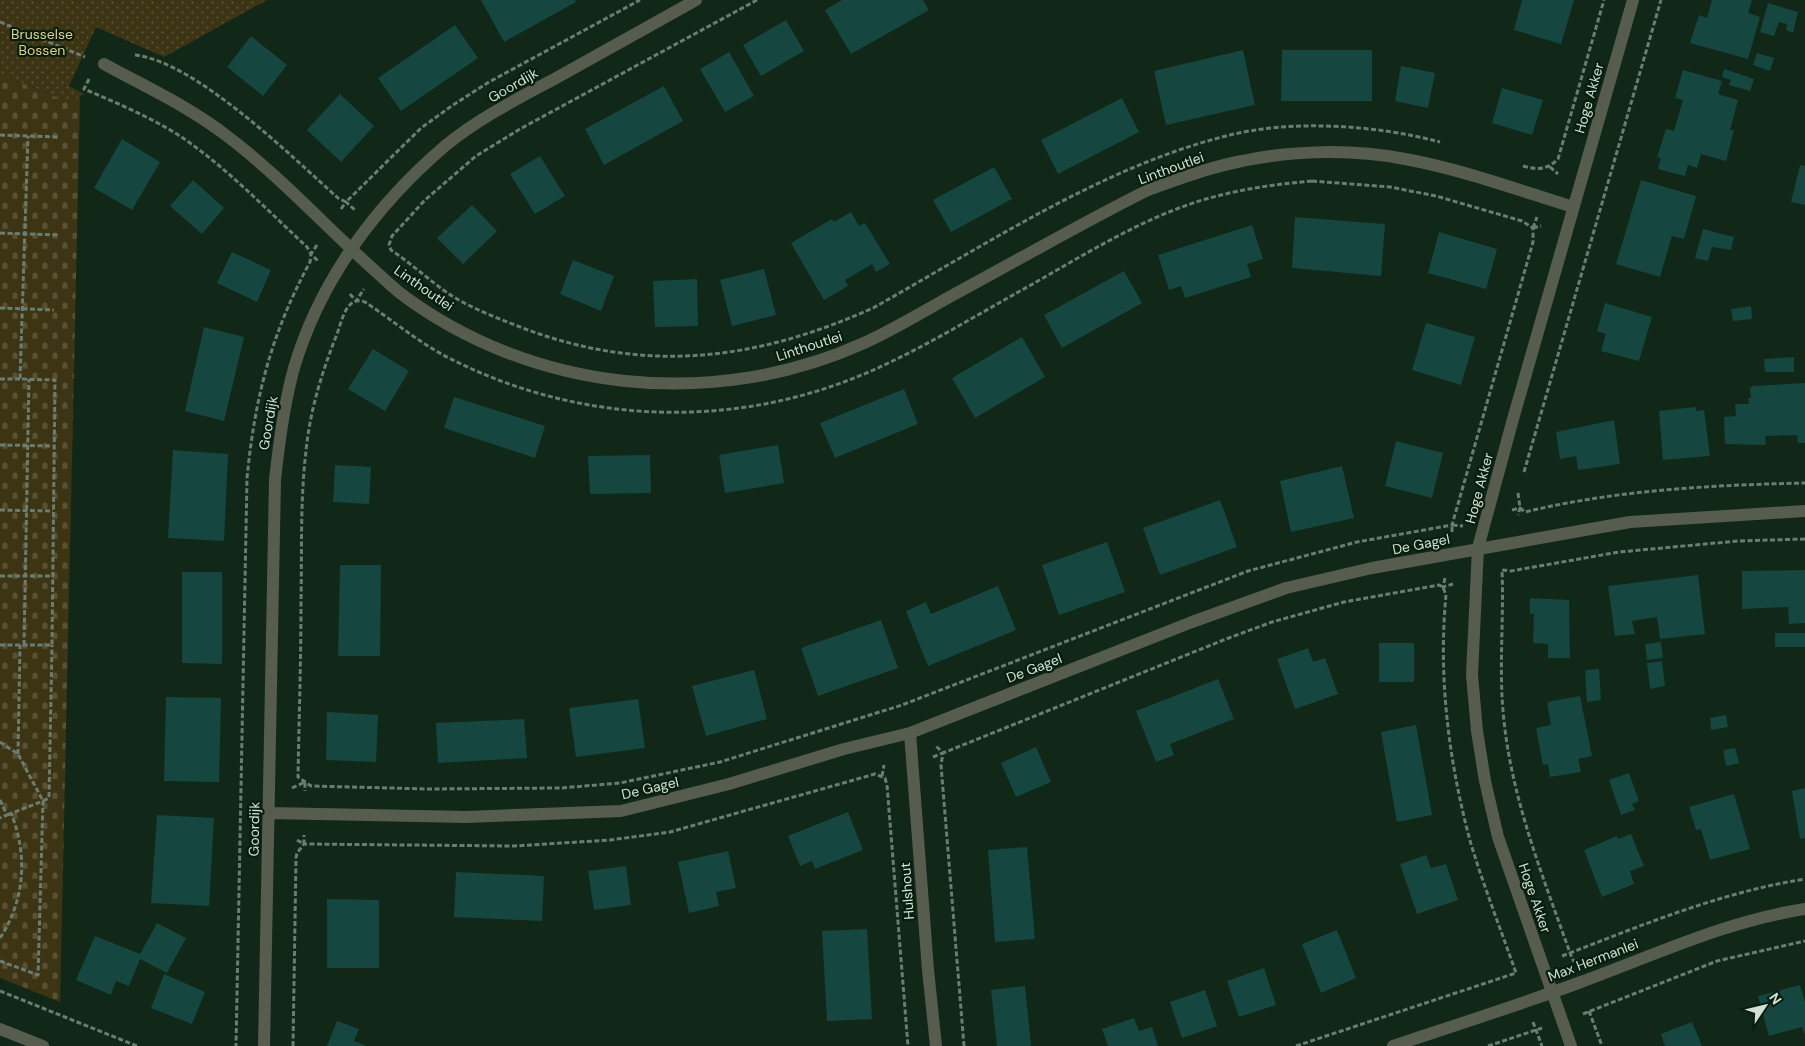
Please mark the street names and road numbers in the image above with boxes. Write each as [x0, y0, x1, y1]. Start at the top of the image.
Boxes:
street label: Hoge Akker [1570, 61, 1608, 135]
street label: Goordijk [485, 64, 541, 106]
street label: Linthoutlei [1136, 148, 1206, 188]
street label: Linthoutlei [391, 261, 457, 315]
street label: Linthoutlei [774, 327, 844, 365]
street label: Goordijk [254, 394, 282, 452]
street label: Hoge Akker [1461, 451, 1497, 525]
street label: De Gagel [1391, 530, 1451, 558]
street label: De Gagel [1004, 649, 1064, 687]
street label: De Gagel [620, 773, 680, 803]
street label: Goordijk [245, 801, 263, 857]
street label: Hoge Akker [1515, 861, 1555, 935]
street label: Hulshout [896, 862, 918, 920]
street label: Max Hermanlei [1545, 935, 1641, 985]

